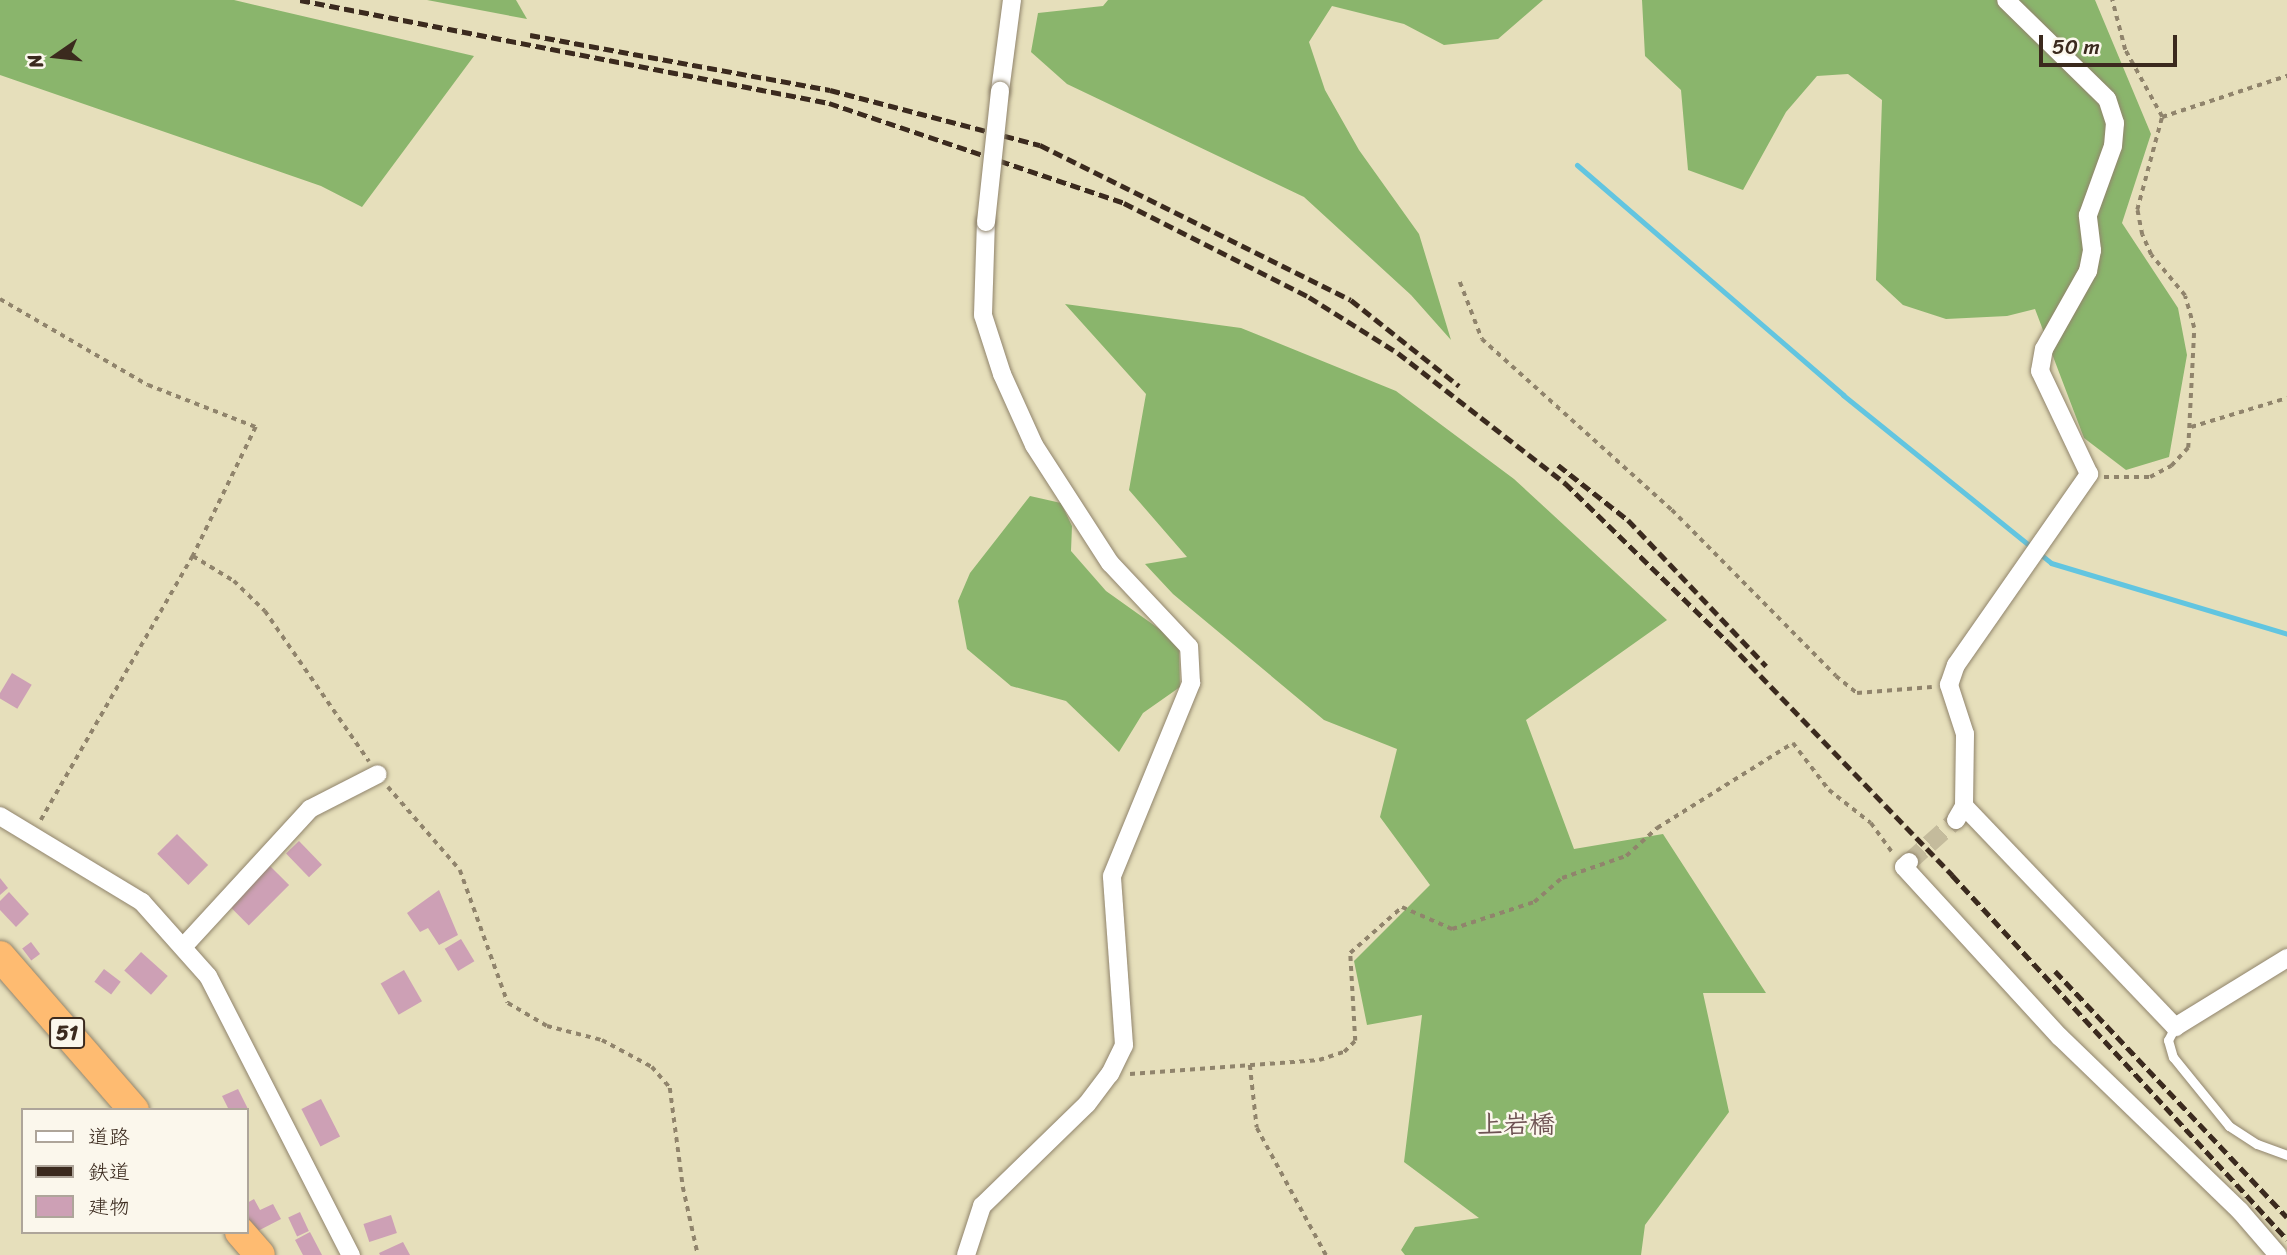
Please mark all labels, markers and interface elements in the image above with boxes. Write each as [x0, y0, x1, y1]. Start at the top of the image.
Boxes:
north arrow [21, 21, 91, 91]
scale bar [2042, 21, 2180, 65]
text: 50 m [2052, 28, 2100, 66]
text: N [18, 51, 53, 72]
road number: 51 [48, 1016, 86, 1050]
legend [21, 1108, 248, 1234]
district label: 上岩橋 [1477, 1109, 1555, 1141]
text: 道路 [88, 1118, 130, 1156]
text: 鉄道 [88, 1153, 130, 1191]
text: 建物 [88, 1188, 130, 1226]

